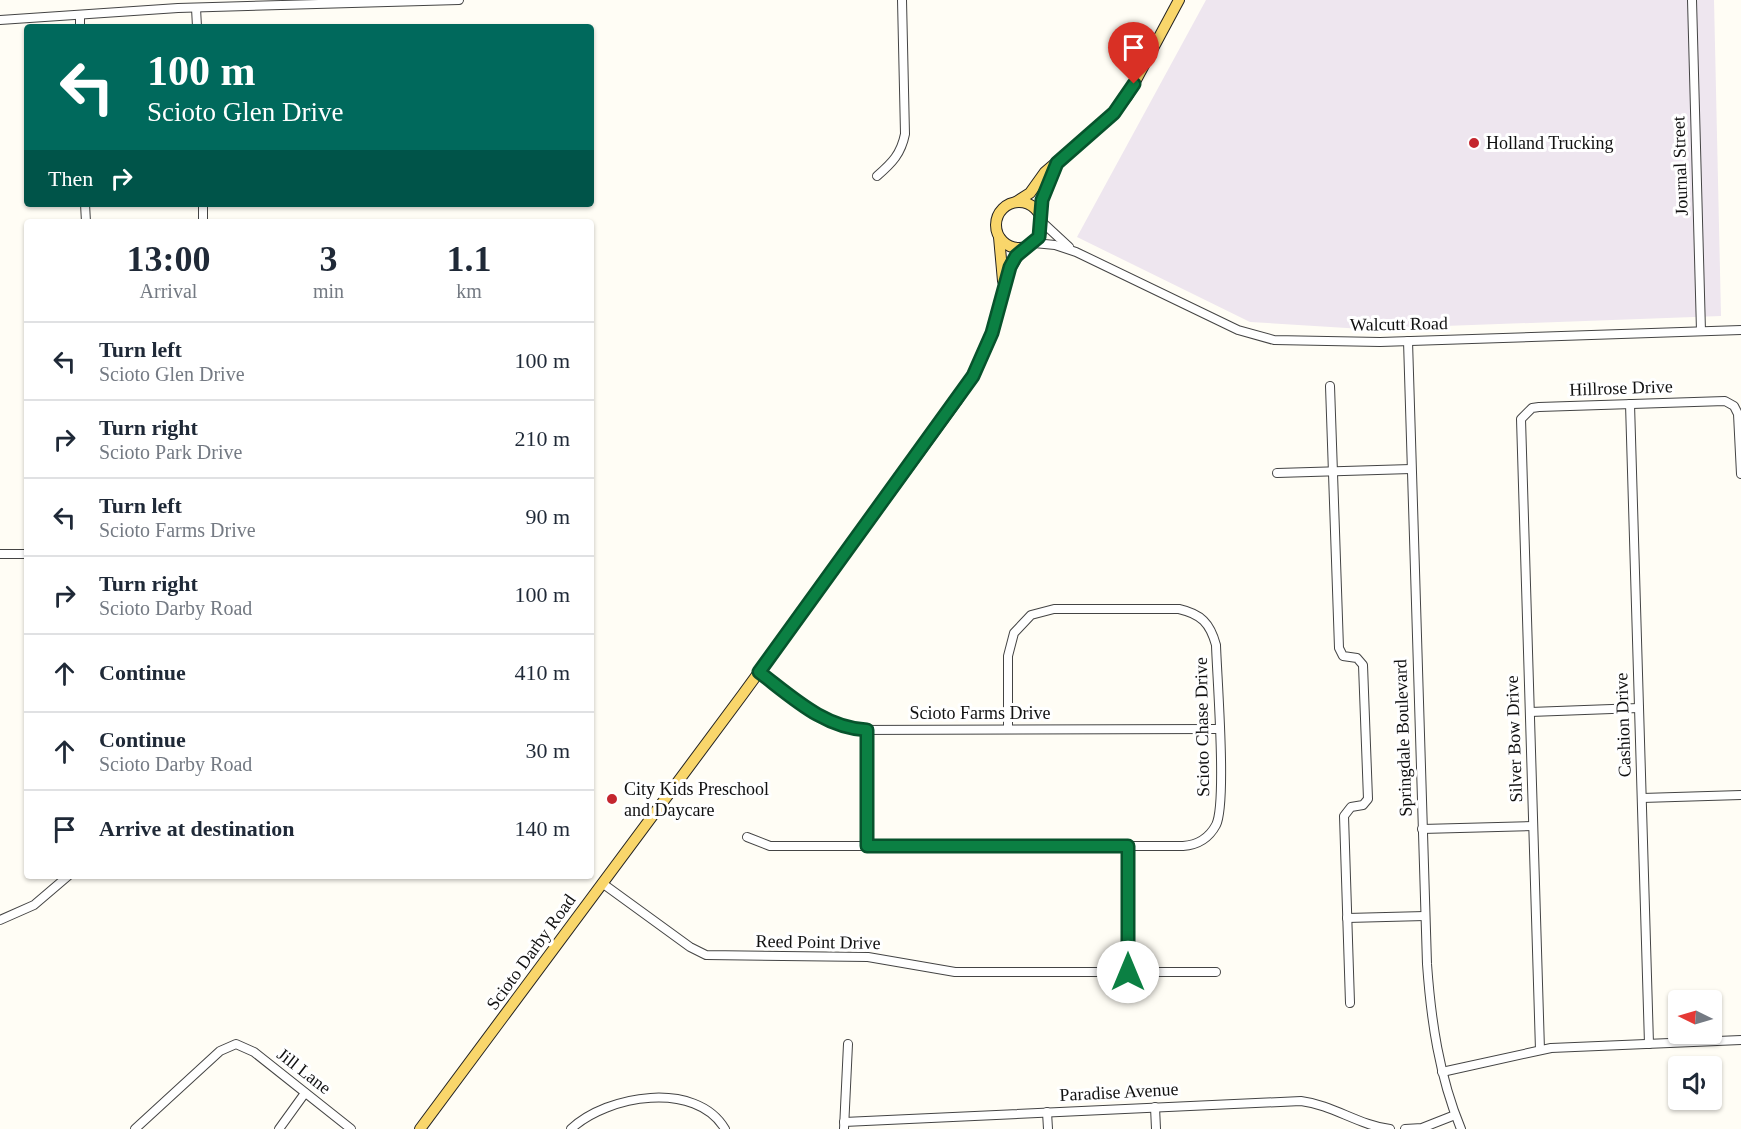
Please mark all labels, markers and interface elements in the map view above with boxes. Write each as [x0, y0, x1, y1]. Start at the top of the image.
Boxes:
pin [1108, 22, 1159, 84]
icon: arrive [1117, 31, 1150, 64]
icon: left [48, 48, 126, 126]
text: 100 m [147, 48, 256, 94]
text: Scioto Glen Drive [147, 97, 343, 127]
street label: Journal Street [1668, 116, 1692, 216]
place label: Holland Trucking [1486, 133, 1614, 153]
marker: Holland Trucking [1467, 136, 1481, 150]
icon: right [105, 162, 138, 195]
text: Then [48, 166, 93, 191]
text: 13:00 [126, 239, 210, 279]
text: 3 [320, 239, 338, 279]
text: 1.1 [447, 239, 492, 279]
text: Arrival [140, 280, 197, 302]
text: min [313, 280, 344, 302]
text: km [456, 280, 482, 302]
street label: Walcutt Road [1350, 313, 1448, 335]
text: Turn left [99, 337, 182, 362]
icon: left [48, 345, 81, 378]
text: 100 m [514, 348, 570, 373]
text: Scioto Glen Drive [99, 363, 245, 385]
street label: Hillrose Drive [1569, 376, 1673, 400]
text: Turn right [99, 415, 198, 440]
icon: right [48, 423, 81, 456]
text: 210 m [514, 426, 570, 451]
text: Scioto Park Drive [99, 441, 242, 463]
text: Turn left [99, 493, 182, 518]
icon: left [48, 501, 81, 534]
text: 90 m [525, 504, 570, 529]
text: Scioto Farms Drive [99, 519, 256, 541]
text: Turn right [99, 571, 198, 596]
icon: right [48, 579, 81, 612]
text: 100 m [514, 582, 570, 607]
text: Scioto Darby Road [99, 597, 252, 619]
icon: ahead [48, 657, 81, 690]
street label: Scioto Chase Drive [1191, 657, 1213, 797]
street label: Springdale Boulevard [1390, 659, 1416, 817]
text: Continue [99, 660, 186, 685]
text: 410 m [514, 660, 570, 685]
street label: Cashion Drive [1611, 672, 1635, 778]
street label: Silver Bow Drive [1502, 675, 1526, 803]
street label: Scioto Farms Drive [910, 703, 1051, 723]
text: Continue [99, 727, 186, 752]
icon: ahead [48, 735, 81, 768]
text: 30 m [525, 738, 570, 763]
text: Scioto Darby Road [99, 753, 252, 775]
place label: City Kids Preschool and Daycare [624, 779, 769, 820]
marker: City Kids Preschool and Daycare [605, 792, 619, 806]
icon: arrive [48, 813, 81, 846]
text: Arrive at destination [99, 816, 295, 841]
text: 140 m [514, 816, 570, 841]
street label: Scioto Darby Road [482, 890, 580, 1014]
street label: Reed Point Drive [755, 931, 881, 953]
position arrow [1096, 940, 1160, 1004]
north arrow [1668, 990, 1722, 1044]
map controls [1668, 990, 1722, 1110]
street label: Jill Lane [273, 1044, 335, 1098]
button: sound [1668, 1056, 1722, 1110]
street label: Paradise Avenue [1059, 1079, 1179, 1105]

